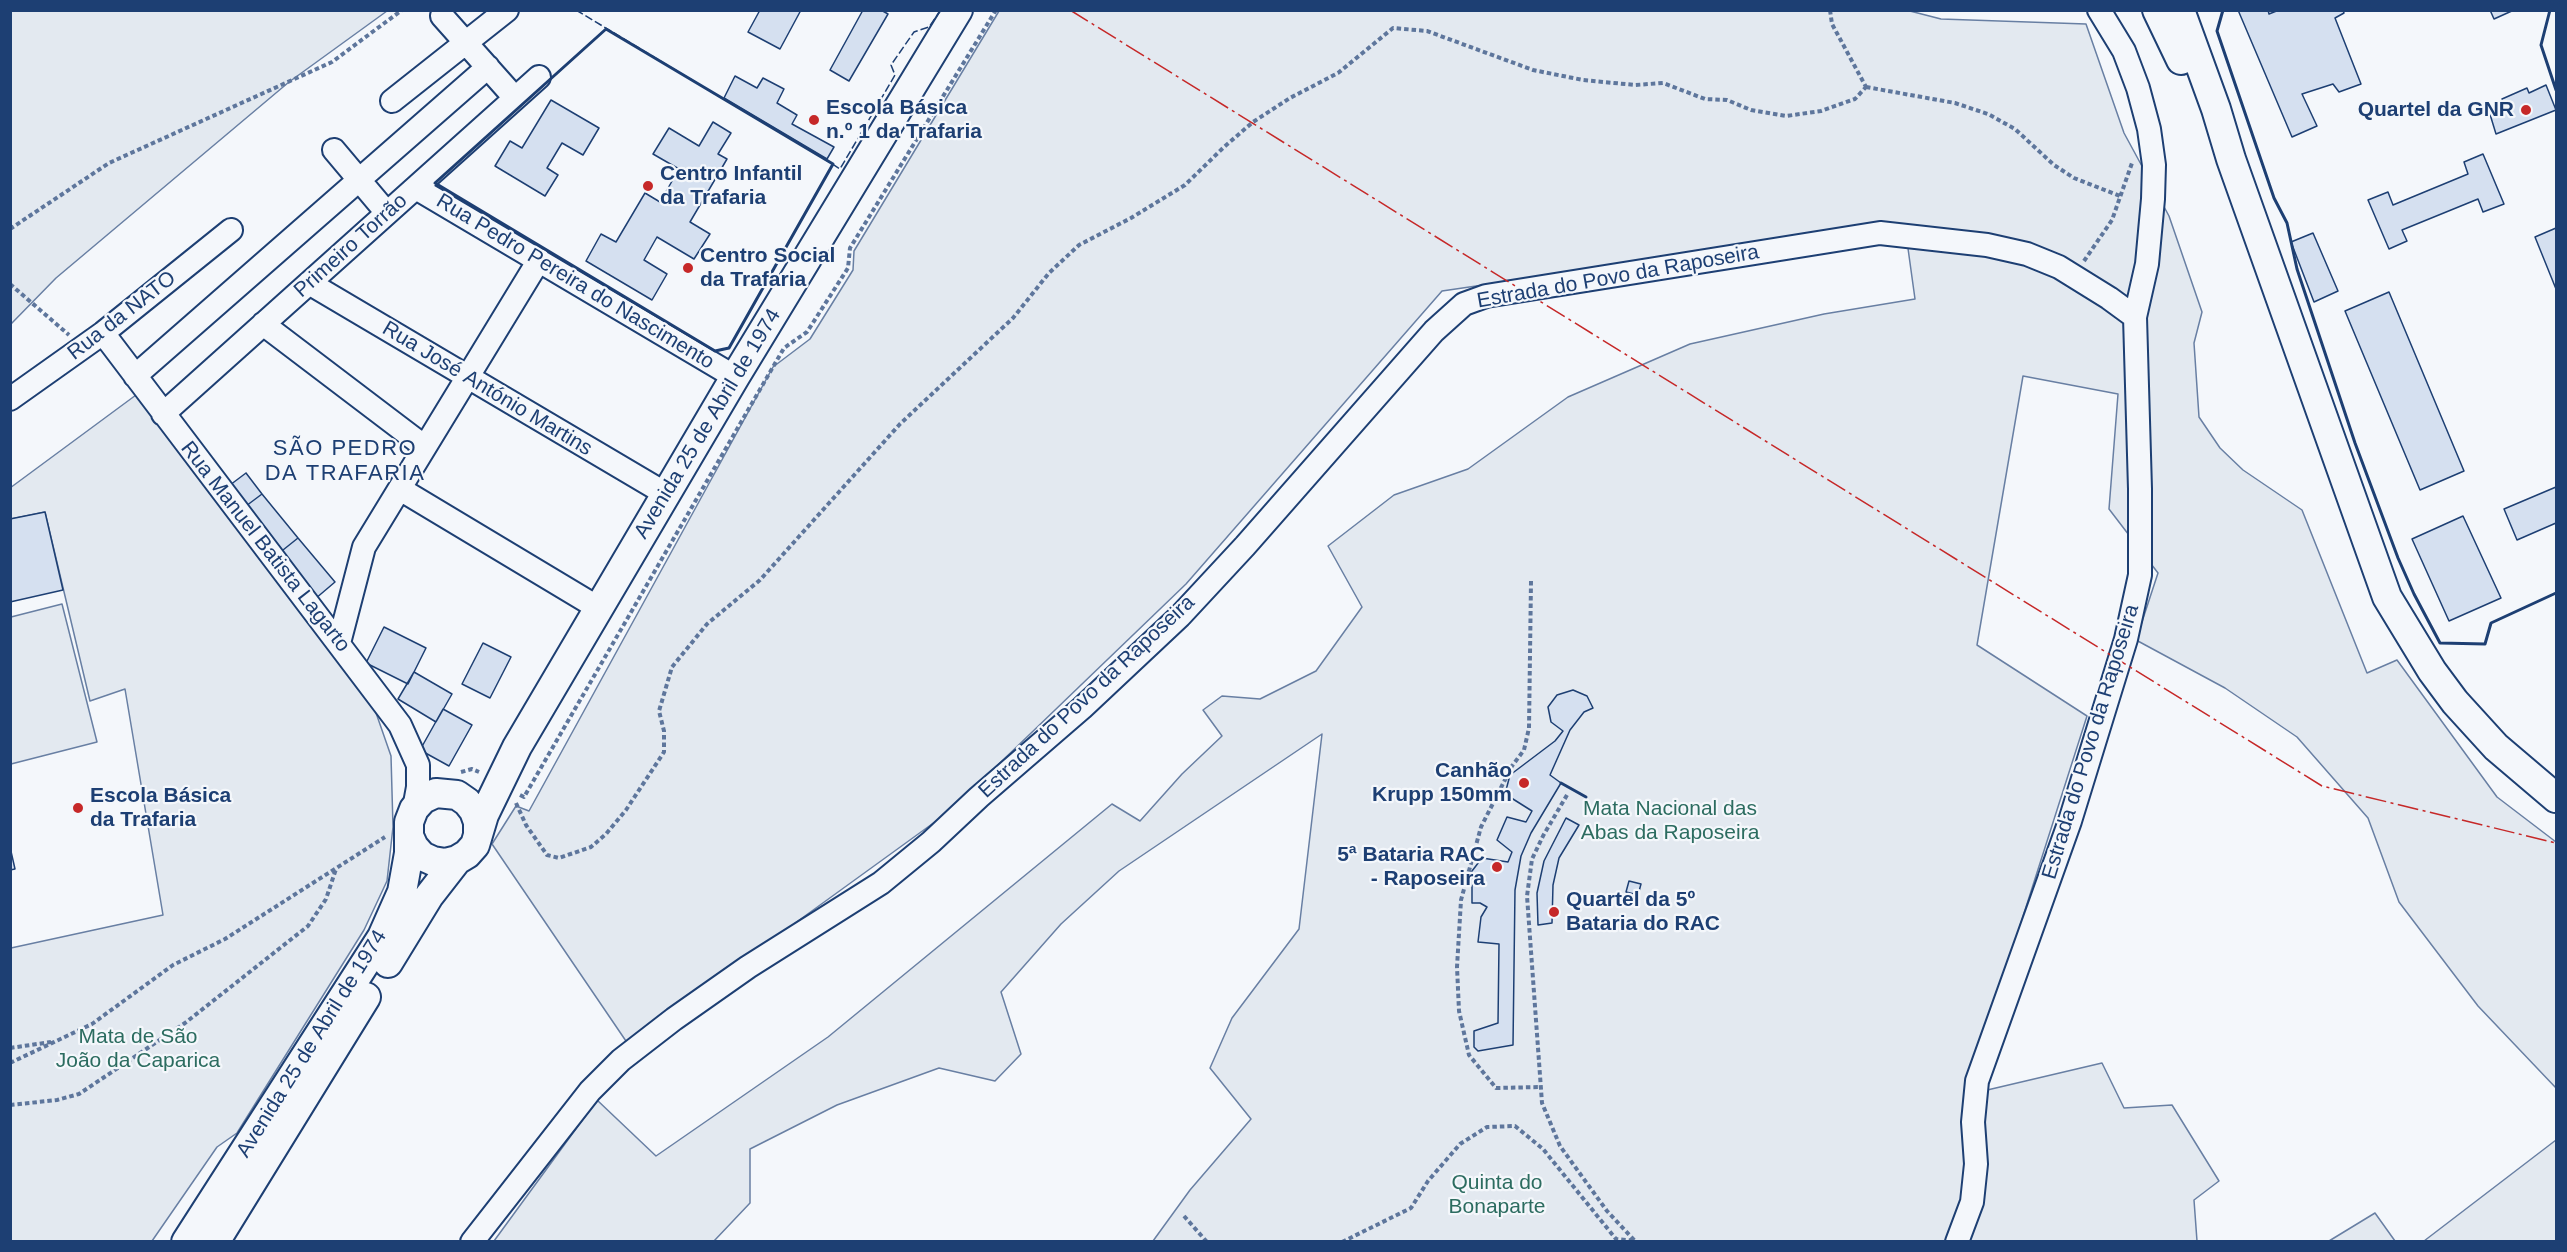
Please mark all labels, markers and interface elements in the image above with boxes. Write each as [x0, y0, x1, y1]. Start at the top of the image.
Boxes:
place label: Escola Básica n.º 1 da Trafaria [826, 95, 982, 145]
place label: Quartel da GNR [2358, 97, 2514, 123]
marker: Quartel da GNR [2519, 103, 2533, 117]
marker: Escola Básica n.º 1 da Trafaria [807, 113, 821, 127]
place label: Centro Infantil da Trafaria [660, 161, 802, 211]
marker: Centro Infantil da Trafaria [641, 179, 655, 193]
street label: Primeiro Torrão [289, 189, 413, 303]
street label: Rua Pedro Pereira do Nascimento [431, 189, 719, 375]
street label: Estrada do Povo da Raposeira [1475, 240, 1761, 314]
place label: Centro Social da Trafaria [700, 243, 835, 293]
marker: Centro Social da Trafaria [681, 261, 695, 275]
street label: Rua da NATO [63, 266, 181, 366]
street label: Avenida 25 de Abril de 1974 [629, 305, 787, 543]
street label: Rua José António Martins [377, 316, 597, 462]
district label: SÃO PEDRO DA TRAFARIA [265, 436, 425, 488]
street label: Rua Manuel Batista Lagarto [175, 437, 355, 657]
street label: Estrada do Povo da Raposeira [974, 590, 1200, 804]
street label: Estrada do Povo da Raposeira [2037, 602, 2145, 882]
place label: Canhão Krupp 150mm [1372, 758, 1512, 808]
marker: Canhão Krupp 150mm [1517, 776, 1531, 790]
place label: Escola Básica da Trafaria [90, 783, 231, 833]
park label: Mata Nacional das Abas da Raposeira [1581, 796, 1759, 846]
marker: Escola Básica da Trafaria [71, 801, 85, 815]
place label: 5ª Bataria RAC - Raposeira [1337, 842, 1485, 892]
marker: 5ª Bataria RAC - Raposeira [1490, 860, 1504, 874]
place label: Quartel da 5º Bataria do RAC [1566, 887, 1720, 937]
marker: Quartel da 5º Bataria do RAC [1547, 905, 1561, 919]
street label: Avenida 25 de Abril de 1974 [232, 926, 392, 1162]
park label: Mata de São João da Caparica [56, 1024, 220, 1074]
park label: Quinta do Bonaparte [1449, 1170, 1545, 1220]

